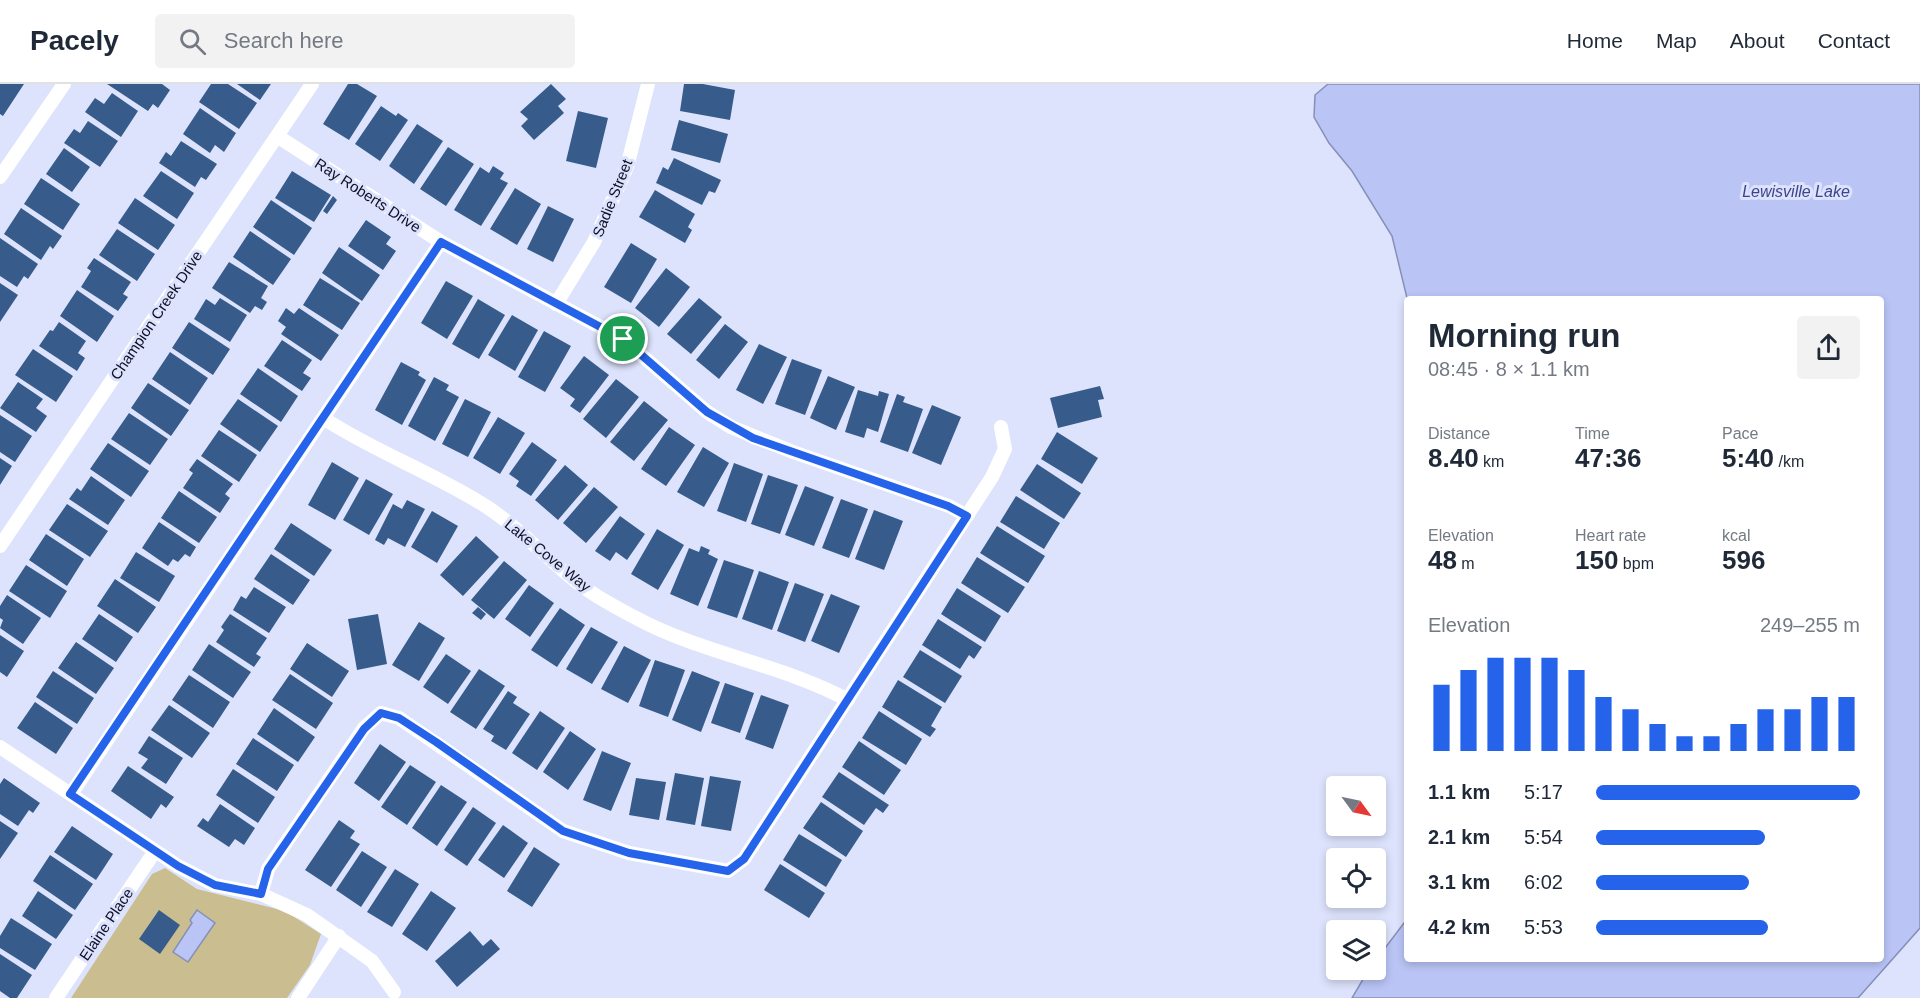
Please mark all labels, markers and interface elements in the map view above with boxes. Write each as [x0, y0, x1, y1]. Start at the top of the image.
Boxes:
search box [155, 14, 575, 68]
text: Pacely [30, 25, 119, 56]
icon: search [176, 25, 209, 58]
text: Search here [224, 28, 344, 53]
text: Home [1567, 29, 1623, 52]
text: Map [1656, 29, 1697, 52]
text: About [1730, 29, 1785, 52]
text: Contact [1818, 29, 1890, 52]
street label: Ray Roberts Drive [312, 154, 424, 236]
street label: Sadie Street [589, 156, 636, 239]
water label: Lewisville Lake [1742, 183, 1850, 200]
street label: Champion Creek Drive [107, 247, 205, 383]
pin [597, 313, 648, 364]
button: share [1797, 316, 1860, 379]
text: Morning run [1428, 317, 1620, 354]
icon: arrive [606, 322, 639, 355]
text: 08:45 · 8 × 1.1 km [1428, 358, 1590, 380]
text: Distance [1428, 425, 1490, 442]
text: Time [1575, 425, 1610, 442]
text: Pace [1722, 425, 1758, 442]
text: 8.40 [1428, 443, 1479, 473]
text: 47:36 [1575, 443, 1642, 473]
text: 5:40 [1722, 443, 1774, 473]
text: km [1479, 453, 1504, 470]
text: /km [1774, 453, 1804, 470]
street label: Lake Cove Way [502, 515, 595, 595]
text: Elevation [1428, 527, 1494, 544]
text: Heart rate [1575, 527, 1646, 544]
text: kcal [1722, 527, 1750, 544]
text: 48 [1428, 545, 1457, 575]
text: 150 [1575, 545, 1618, 575]
text: 596 [1722, 545, 1765, 575]
text: m [1457, 555, 1475, 572]
text: bpm [1618, 555, 1654, 572]
text: Elevation [1428, 614, 1510, 636]
text: 249–255 m [1760, 614, 1860, 636]
north arrow [1326, 776, 1386, 836]
map controls [1326, 776, 1386, 980]
text: 1.1 km [1428, 781, 1490, 803]
text: 5:17 [1524, 781, 1563, 803]
text: 2.1 km [1428, 826, 1490, 848]
text: 5:54 [1524, 826, 1563, 848]
button: locate [1326, 848, 1386, 908]
text: 3.1 km [1428, 871, 1490, 893]
text: 6:02 [1524, 871, 1563, 893]
street label: Elaine Place [76, 885, 136, 963]
text: 4.2 km [1428, 916, 1490, 938]
text: 5:53 [1524, 916, 1563, 938]
button: layers [1326, 920, 1386, 980]

